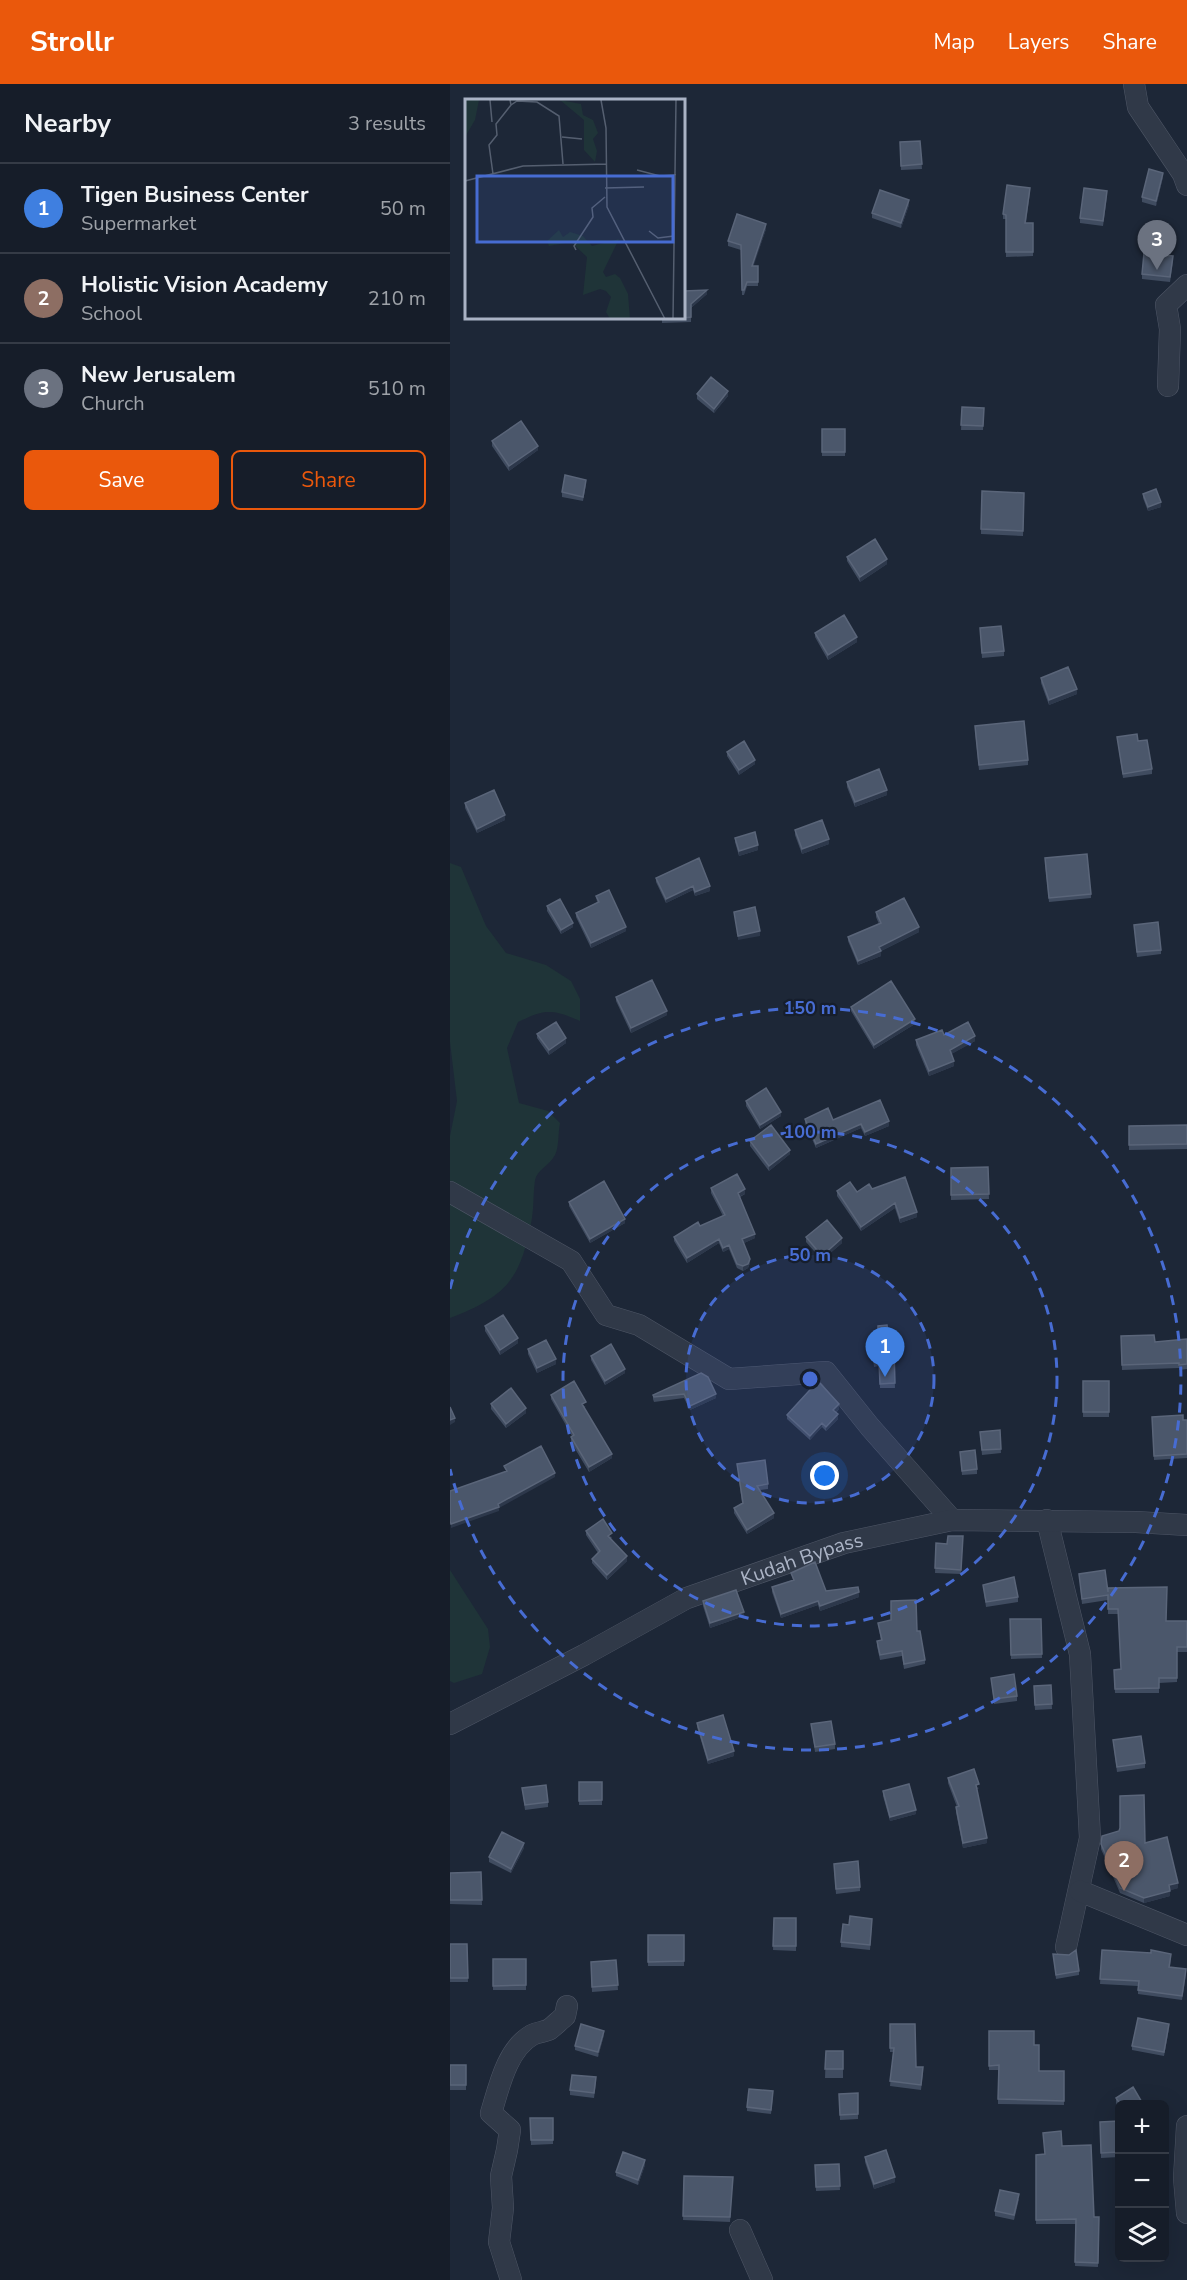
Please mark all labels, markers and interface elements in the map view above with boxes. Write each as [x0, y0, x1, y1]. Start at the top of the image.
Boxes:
text: Strollr [30, 23, 114, 61]
text: Map [933, 28, 975, 56]
text: Layers [1008, 28, 1069, 56]
text: Share [1102, 28, 1157, 56]
inset map [465, 99, 686, 320]
text: Nearby [24, 106, 111, 141]
text: 3 results [348, 110, 426, 137]
text: Tigen Business Center [81, 180, 309, 210]
text: 1 [38, 195, 50, 222]
text: 50 m [380, 195, 426, 222]
text: Supermarket [81, 210, 196, 237]
pin: 3 [1138, 220, 1176, 270]
text: Holistic Vision Academy [81, 270, 328, 300]
text: 2 [38, 285, 50, 312]
text: 210 m [368, 285, 426, 312]
text: School [81, 300, 142, 327]
text: New Jerusalem [81, 360, 236, 390]
text: 3 [38, 375, 50, 402]
text: 510 m [368, 375, 426, 402]
text: Church [81, 390, 145, 417]
button: Save [24, 450, 219, 510]
button: Share [231, 450, 426, 510]
text: 150 m [783, 996, 837, 1020]
text: 100 m [783, 1120, 837, 1144]
text: 50 m [789, 1243, 831, 1267]
pin: 1 [866, 1328, 904, 1377]
centre of rings [800, 1369, 820, 1389]
your location [810, 1461, 839, 1490]
street label: Kudah Bypass [737, 1526, 866, 1592]
pin: 2 [1104, 1842, 1144, 1891]
map controls [1115, 2100, 1169, 2262]
button: + [1115, 2100, 1169, 2154]
button: − [1115, 2154, 1169, 2208]
button: layers [1115, 2208, 1169, 2262]

